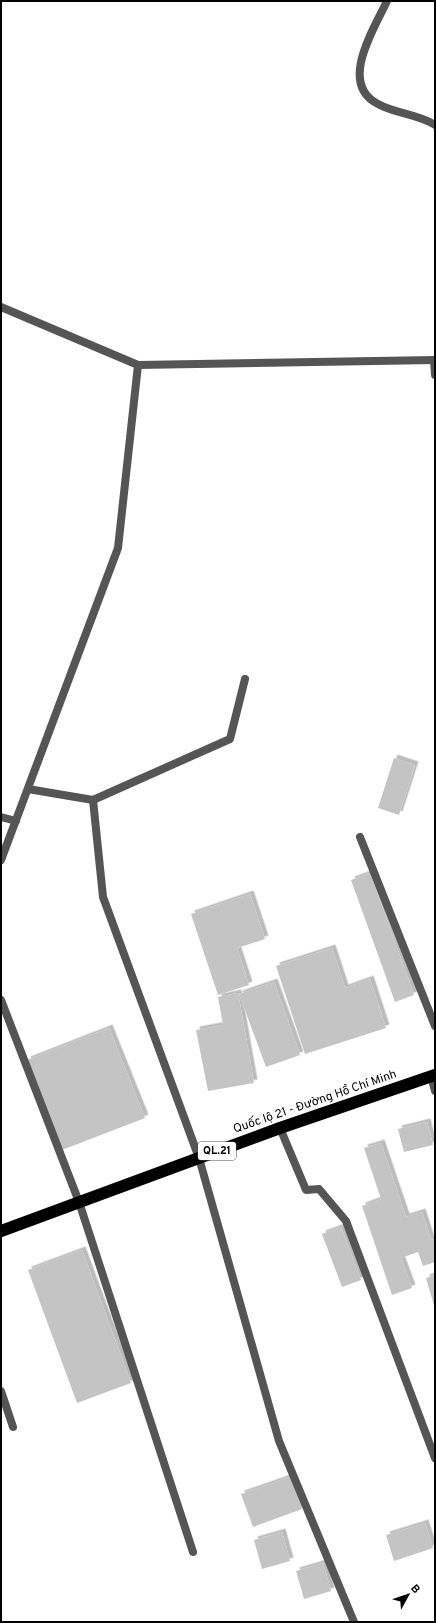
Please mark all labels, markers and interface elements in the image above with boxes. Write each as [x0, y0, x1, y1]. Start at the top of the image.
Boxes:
street label: Quốc lộ 21 - Đường Hồ Chí Minh [231, 1066, 399, 1138]
road number: QL.21 [198, 1142, 236, 1160]
north arrow [388, 1575, 428, 1615]
text: B [407, 1582, 423, 1597]

